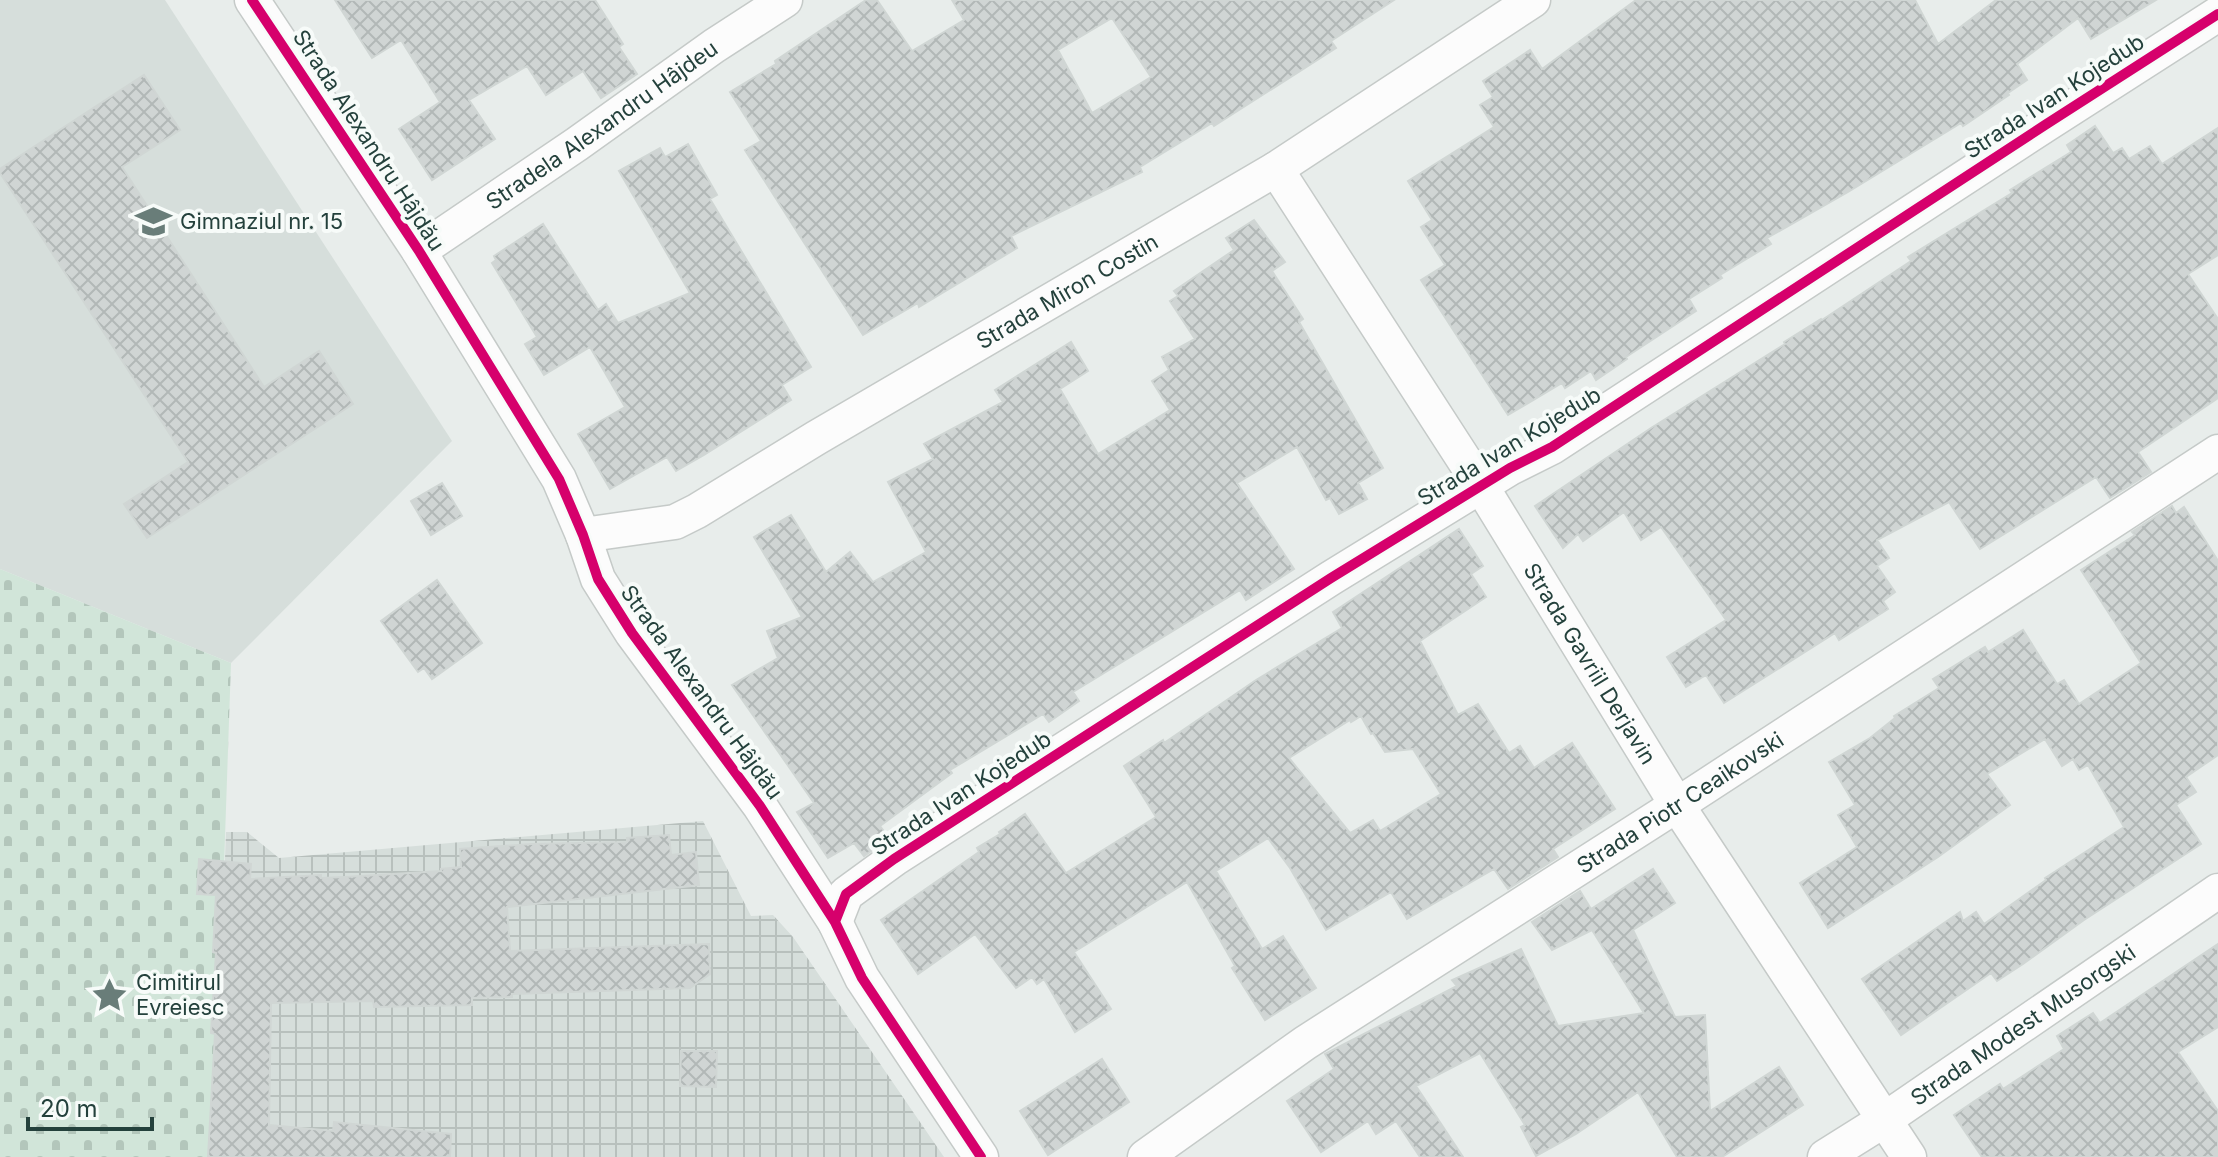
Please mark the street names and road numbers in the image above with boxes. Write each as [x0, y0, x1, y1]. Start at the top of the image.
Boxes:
street label: Strada Alexandru Hâjdău [288, 25, 450, 255]
street label: Strada Ivan Kojedub [1959, 28, 2149, 164]
street label: Stradela Alexandru Hâjdeu [481, 35, 722, 215]
street label: Strada Miron Costin [972, 228, 1163, 354]
street label: Strada Ivan Kojedub [1413, 381, 1605, 511]
street label: Strada Gavriil Derjavin [1519, 558, 1662, 769]
street label: Strada Alexandru Hâjdău [616, 580, 788, 804]
street label: Strada Ivan Kojedub [866, 725, 1056, 861]
street label: Strada Piotr Ceaikovski [1572, 726, 1788, 879]
street label: Strada Modest Musorgski [1906, 939, 2140, 1111]

